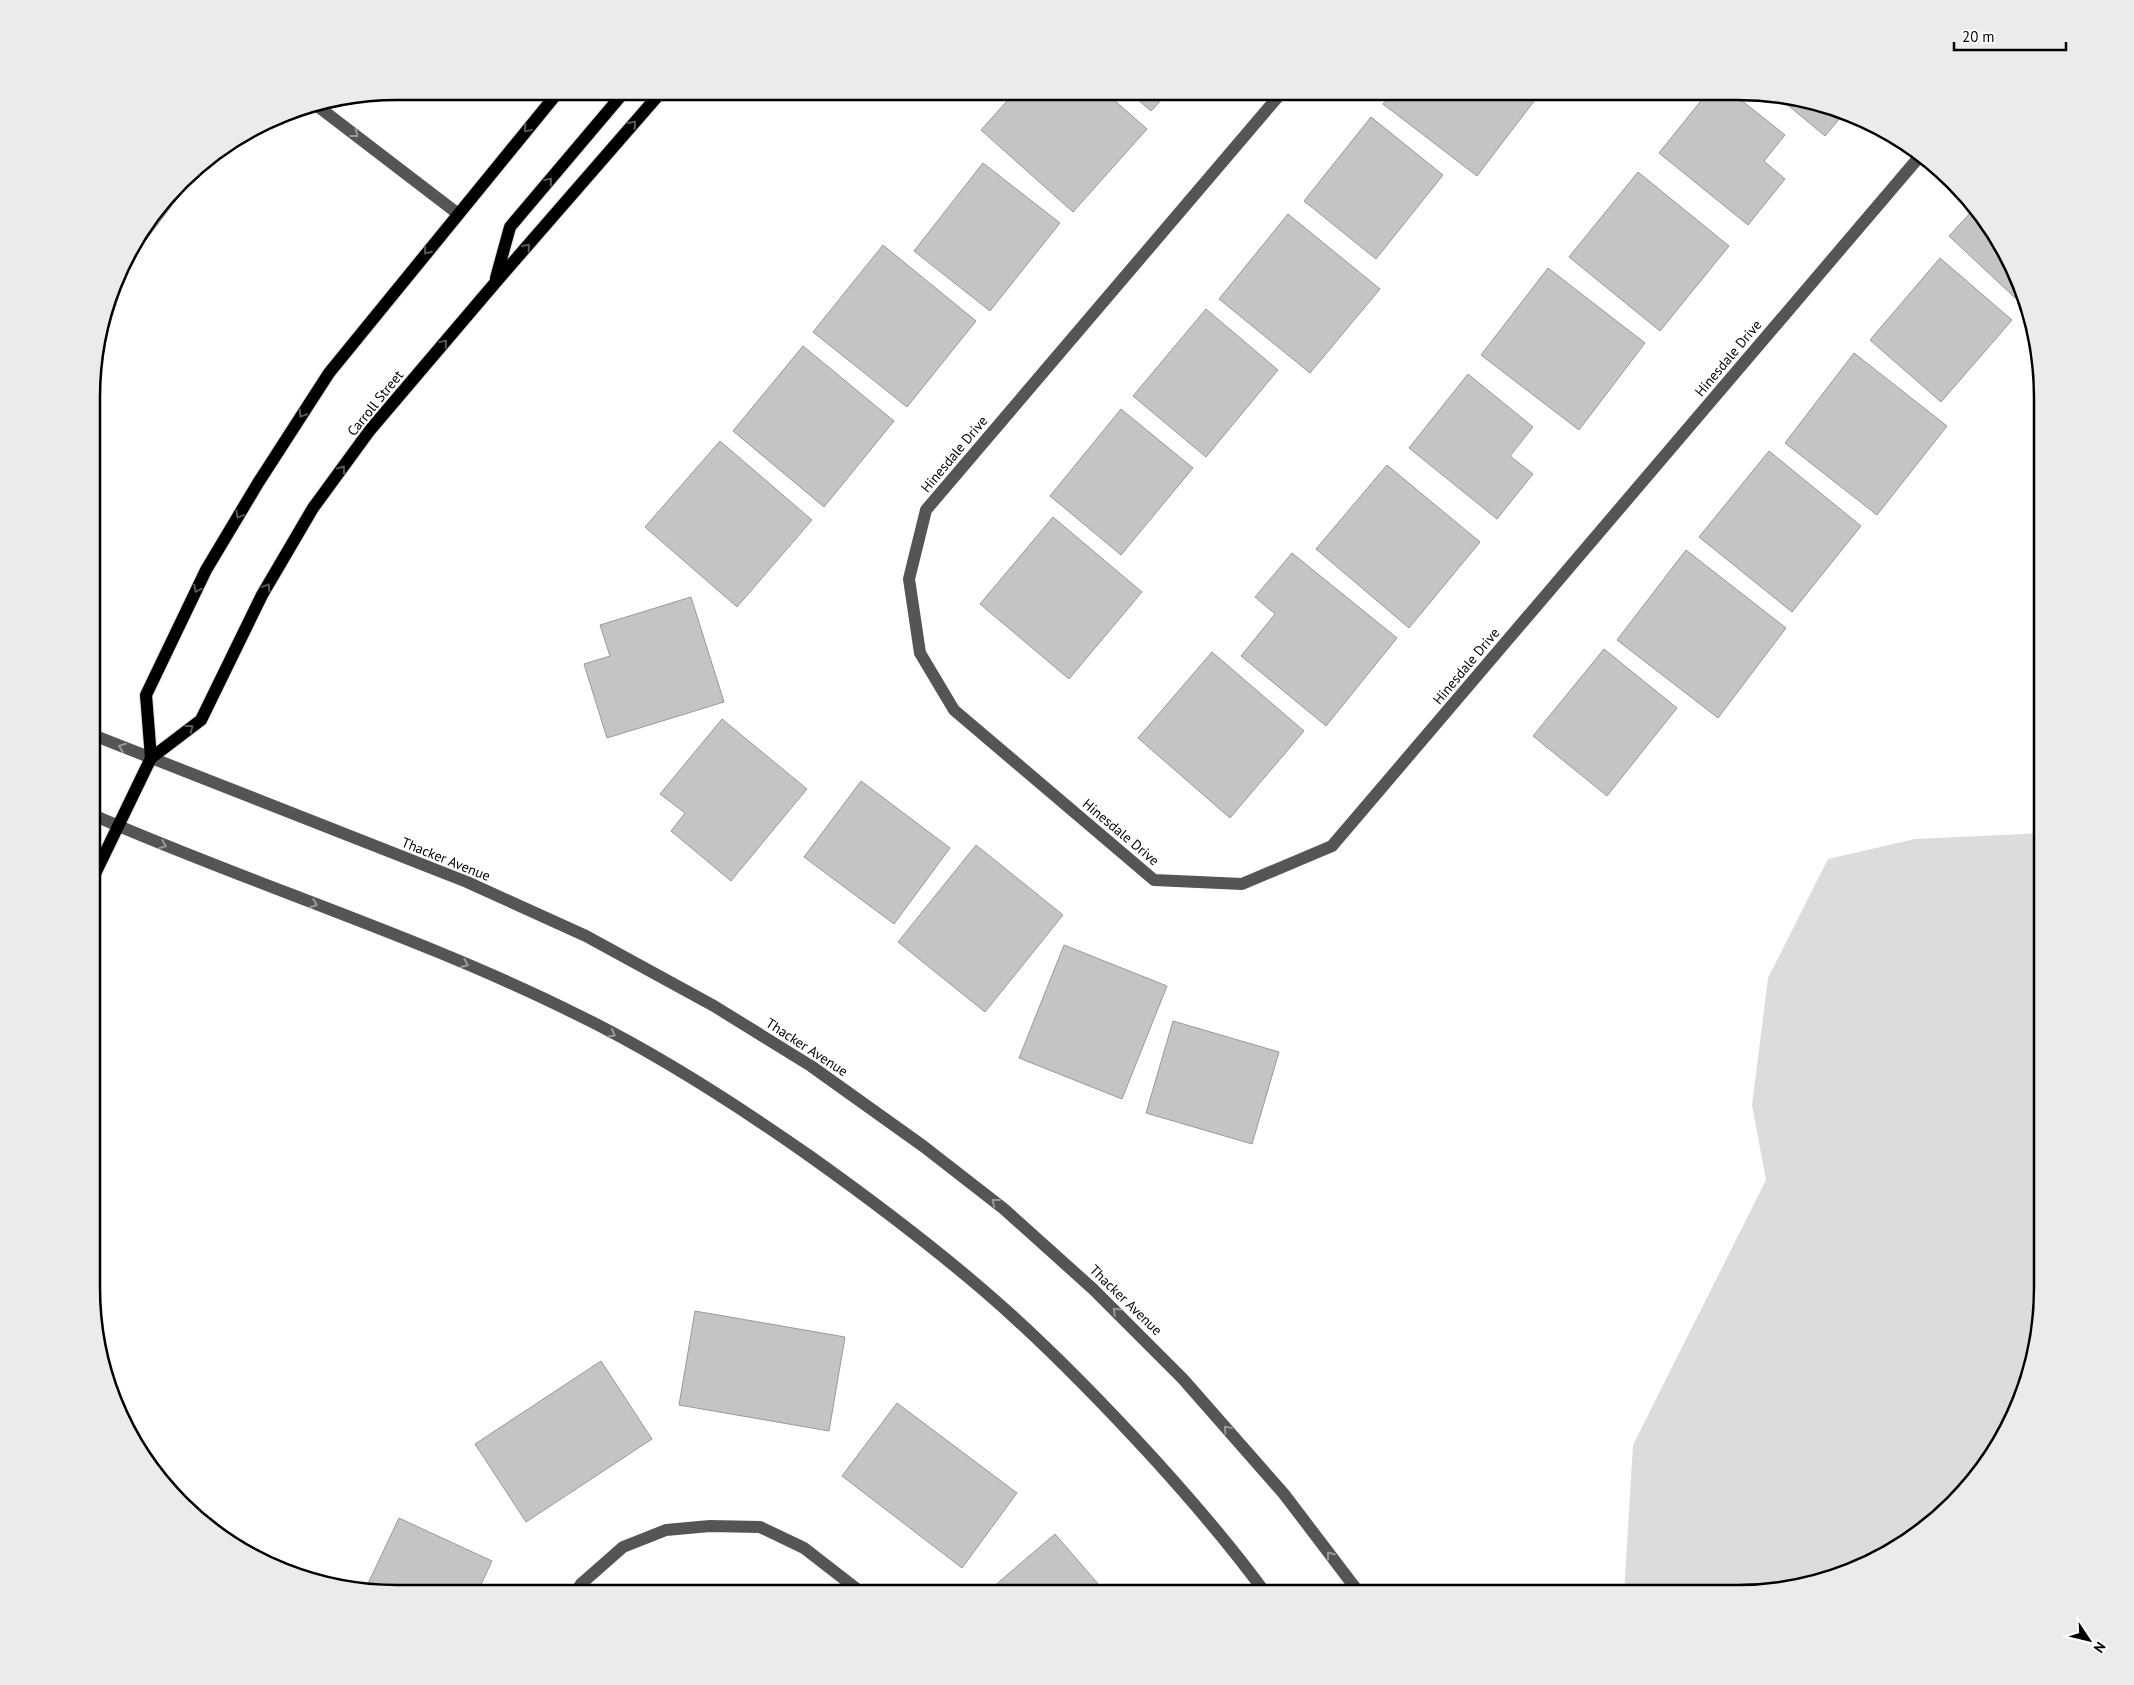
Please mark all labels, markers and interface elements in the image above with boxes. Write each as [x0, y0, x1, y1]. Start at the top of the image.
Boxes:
scale bar [1954, 20, 2066, 52]
text: 20 m [1962, 27, 1995, 46]
one-way arrow [628, 121, 636, 130]
one-way arrow [525, 123, 533, 132]
one-way arrow [349, 129, 358, 137]
one-way arrow [544, 178, 552, 187]
one-way arrow [521, 243, 530, 252]
one-way arrow [424, 245, 432, 254]
street label: Hinesdale Drive [1691, 316, 1765, 400]
one-way arrow [439, 339, 448, 348]
street label: Carroll Street [343, 366, 407, 440]
one-way arrow [299, 408, 308, 418]
street label: Hinesdale Drive [917, 412, 991, 496]
one-way arrow [336, 465, 345, 475]
one-way arrow [236, 509, 246, 518]
one-way arrow [260, 583, 270, 592]
one-way arrow [193, 584, 203, 593]
street label: Hinesdale Drive [1429, 624, 1503, 708]
one-way arrow [184, 726, 193, 734]
one-way arrow [118, 743, 127, 753]
street label: Hinesdale Drive [1079, 795, 1163, 869]
street label: Thacker Avenue [399, 833, 493, 885]
one-way arrow [158, 839, 167, 849]
one-way arrow [310, 898, 318, 908]
one-way arrow [460, 958, 469, 969]
street label: Thacker Avenue [763, 1014, 851, 1080]
one-way arrow [607, 1027, 616, 1037]
one-way arrow [992, 1200, 1001, 1208]
street label: Thacker Avenue [1086, 1261, 1166, 1339]
one-way arrow [1113, 1308, 1122, 1317]
one-way arrow [1224, 1426, 1233, 1435]
one-way arrow [1328, 1552, 1336, 1561]
north arrow [2064, 1615, 2114, 1665]
text: N [2090, 1639, 2110, 1656]

